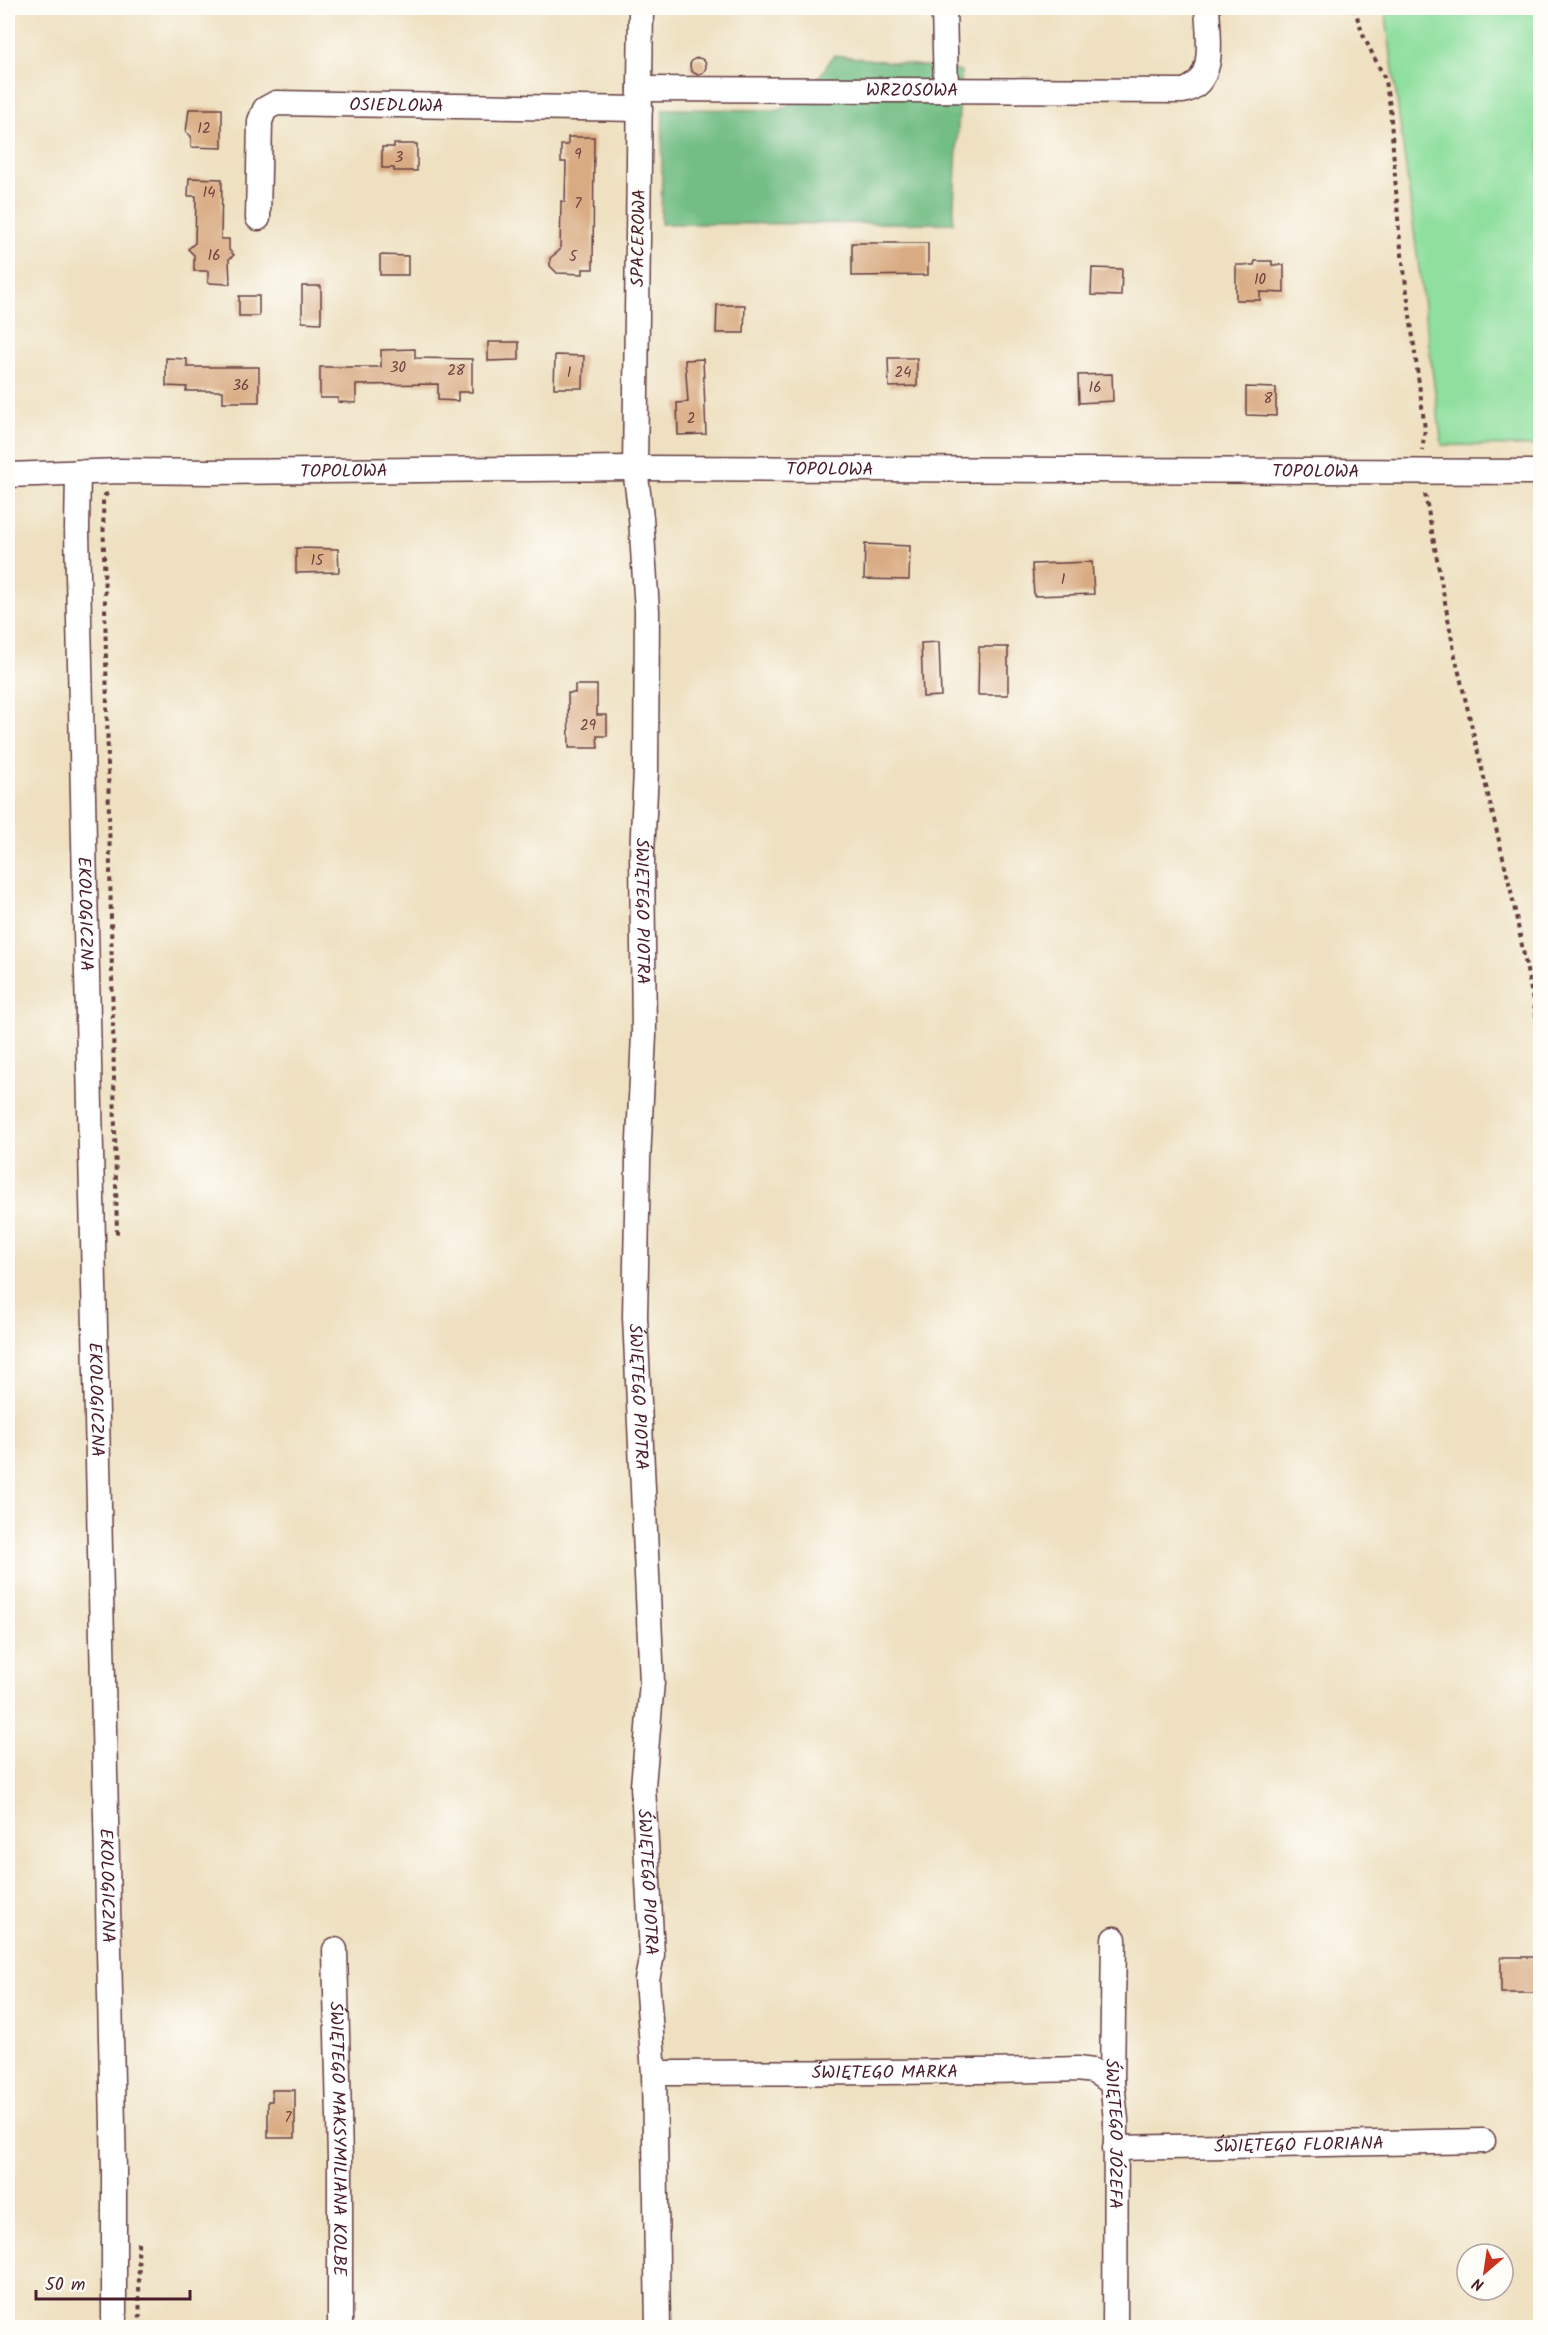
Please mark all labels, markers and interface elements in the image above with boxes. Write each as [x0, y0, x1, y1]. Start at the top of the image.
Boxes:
street label: WRZOSOWA [866, 77, 958, 106]
street label: OSIEDLOWA [349, 91, 444, 122]
house number: 12 [197, 117, 211, 141]
house number: 9 [574, 143, 582, 167]
house number: 3 [395, 146, 404, 170]
house number: 14 [203, 181, 215, 205]
street label: SPACEROWA [624, 189, 655, 287]
house number: 7 [575, 192, 583, 216]
house number: 16 [207, 244, 221, 268]
house number: 5 [569, 245, 578, 269]
house number: 10 [1254, 268, 1267, 292]
house number: 30 [390, 356, 407, 380]
house number: 28 [447, 359, 466, 383]
house number: 1 [567, 361, 572, 385]
house number: 24 [895, 361, 911, 385]
house number: 36 [233, 374, 249, 398]
house number: 16 [1088, 376, 1102, 400]
house number: 8 [1263, 387, 1273, 411]
house number: 2 [687, 407, 695, 431]
street label: TOPOLOWA [786, 456, 874, 485]
street label: TOPOLOWA [300, 457, 388, 487]
street label: TOPOLOWA [1272, 458, 1360, 487]
house number: 15 [311, 549, 324, 573]
house number: 1 [1061, 568, 1066, 592]
house number: 29 [580, 714, 597, 738]
street label: ŚWIĘTEGO PIOTRA [626, 837, 656, 985]
street label: EKOLOGICZNA [68, 856, 100, 972]
street label: ŚWIĘTEGO PIOTRA [619, 1323, 655, 1471]
street label: EKOLOGICZNA [79, 1342, 111, 1458]
street label: ŚWIĘTEGO PIOTRA [628, 1808, 665, 1956]
street label: EKOLOGICZNA [90, 1828, 122, 1943]
street label: ŚWIĘTEGO MAKSYMILIANA KOLBE [320, 2001, 353, 2277]
street label: ŚWIĘTEGO MARKA [812, 2058, 958, 2088]
street label: ŚWIĘTEGO JÓZEFA [1096, 2058, 1129, 2209]
house number: 7 [285, 2106, 293, 2130]
street label: ŚWIĘTEGO FLORIANA [1214, 2130, 1384, 2162]
north arrow [1455, 2242, 1515, 2302]
scale bar [36, 2263, 190, 2301]
text: N [1468, 2270, 1489, 2297]
text: 50 m [45, 2271, 85, 2300]

